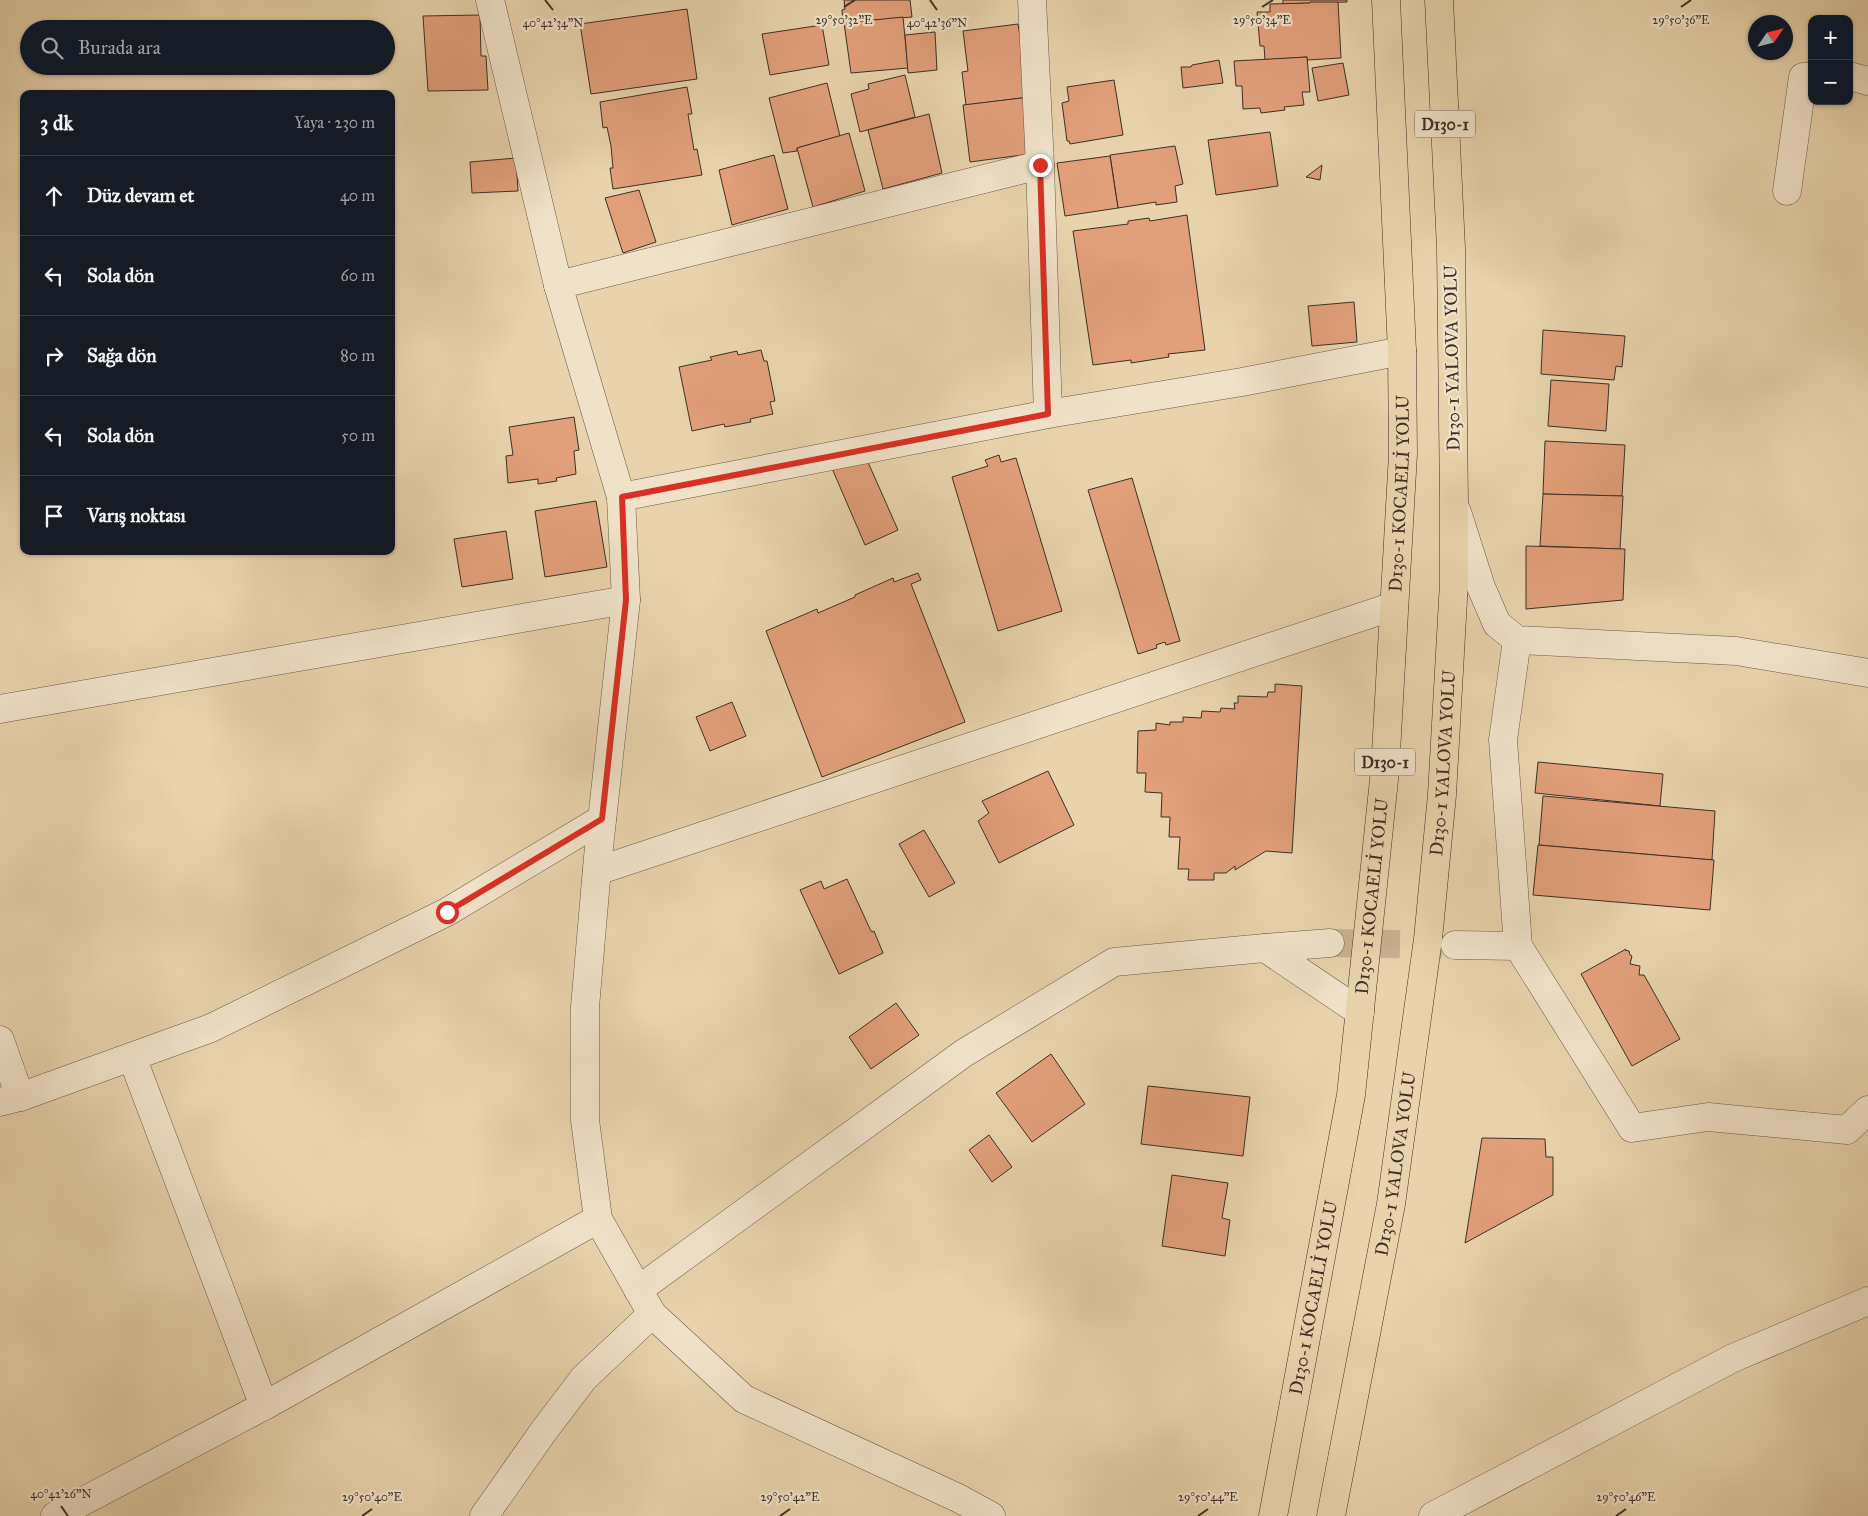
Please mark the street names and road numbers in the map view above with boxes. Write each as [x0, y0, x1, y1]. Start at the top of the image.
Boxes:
road number: D130-1 [1415, 110, 1475, 138]
street label: D130-1 YALOVA YOLU [1439, 264, 1465, 451]
street label: D130-1 KOCAELİ YOLU [1384, 394, 1414, 592]
street label: D130-1 YALOVA YOLU [1425, 669, 1460, 857]
road number: D130-1 [1355, 749, 1415, 776]
street label: D130-1 KOCAELİ YOLU [1351, 796, 1393, 995]
street label: D130-1 YALOVA YOLU [1370, 1070, 1420, 1258]
street label: D130-1 KOCAELİ YOLU [1285, 1198, 1342, 1397]

